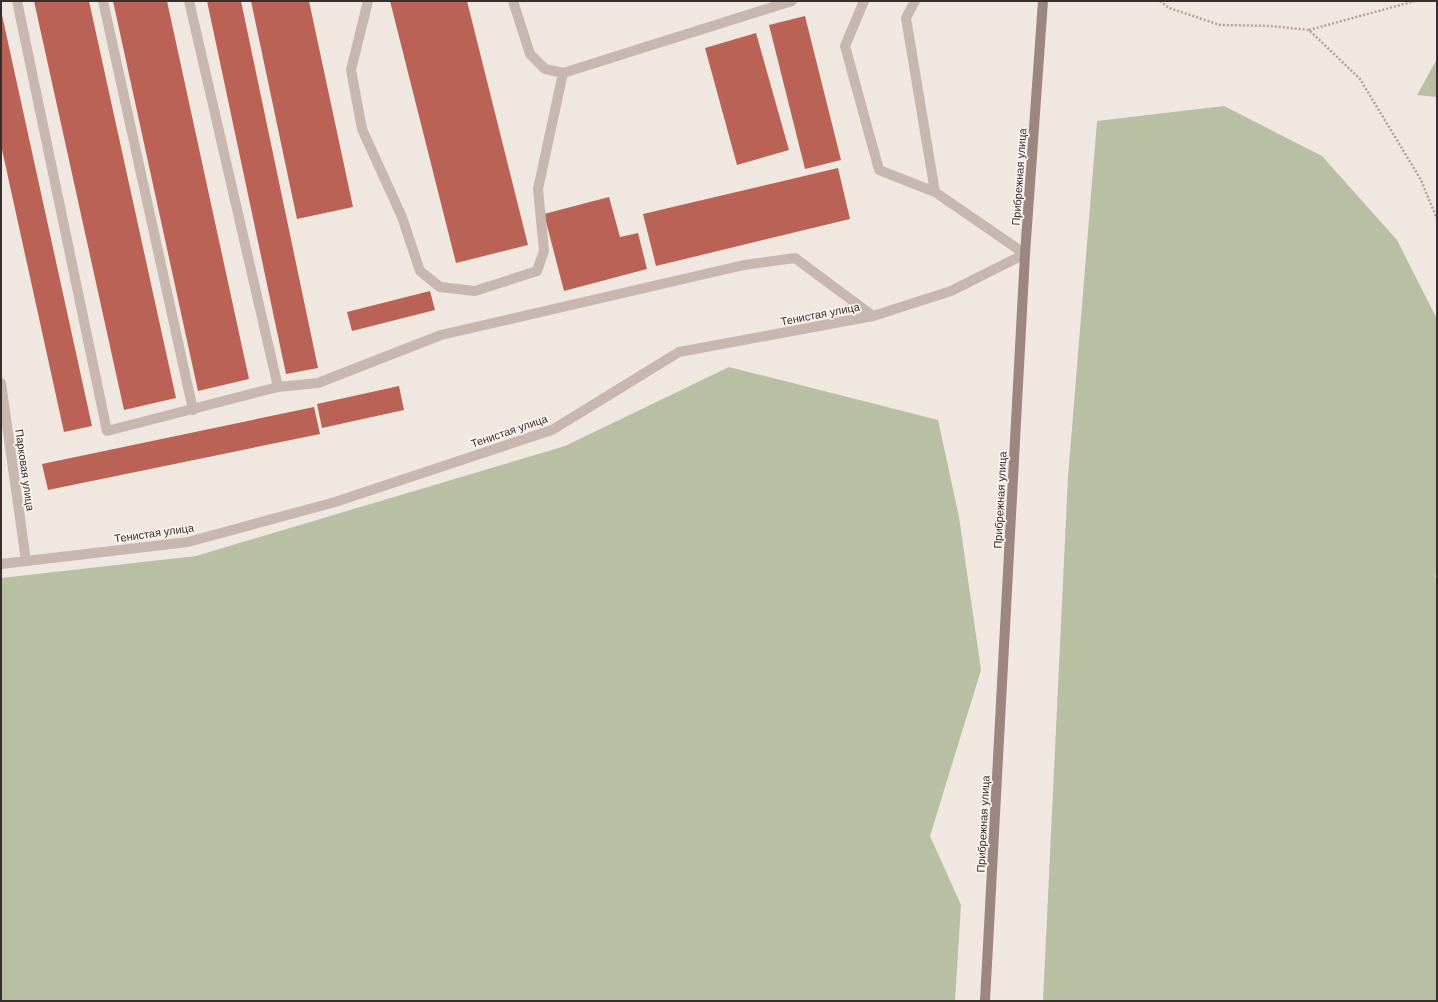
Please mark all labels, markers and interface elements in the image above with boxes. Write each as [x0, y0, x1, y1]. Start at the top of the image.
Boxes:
street label: Прибрежная улица [1010, 127, 1028, 226]
street label: Тенистая улица [779, 300, 861, 328]
street label: Тенистая улица [469, 412, 550, 450]
street label: Парковая улица [13, 428, 37, 512]
street label: Прибрежная улица [991, 450, 1009, 549]
street label: Тенистая улица [113, 521, 195, 545]
street label: Прибрежная улица [974, 774, 992, 873]

